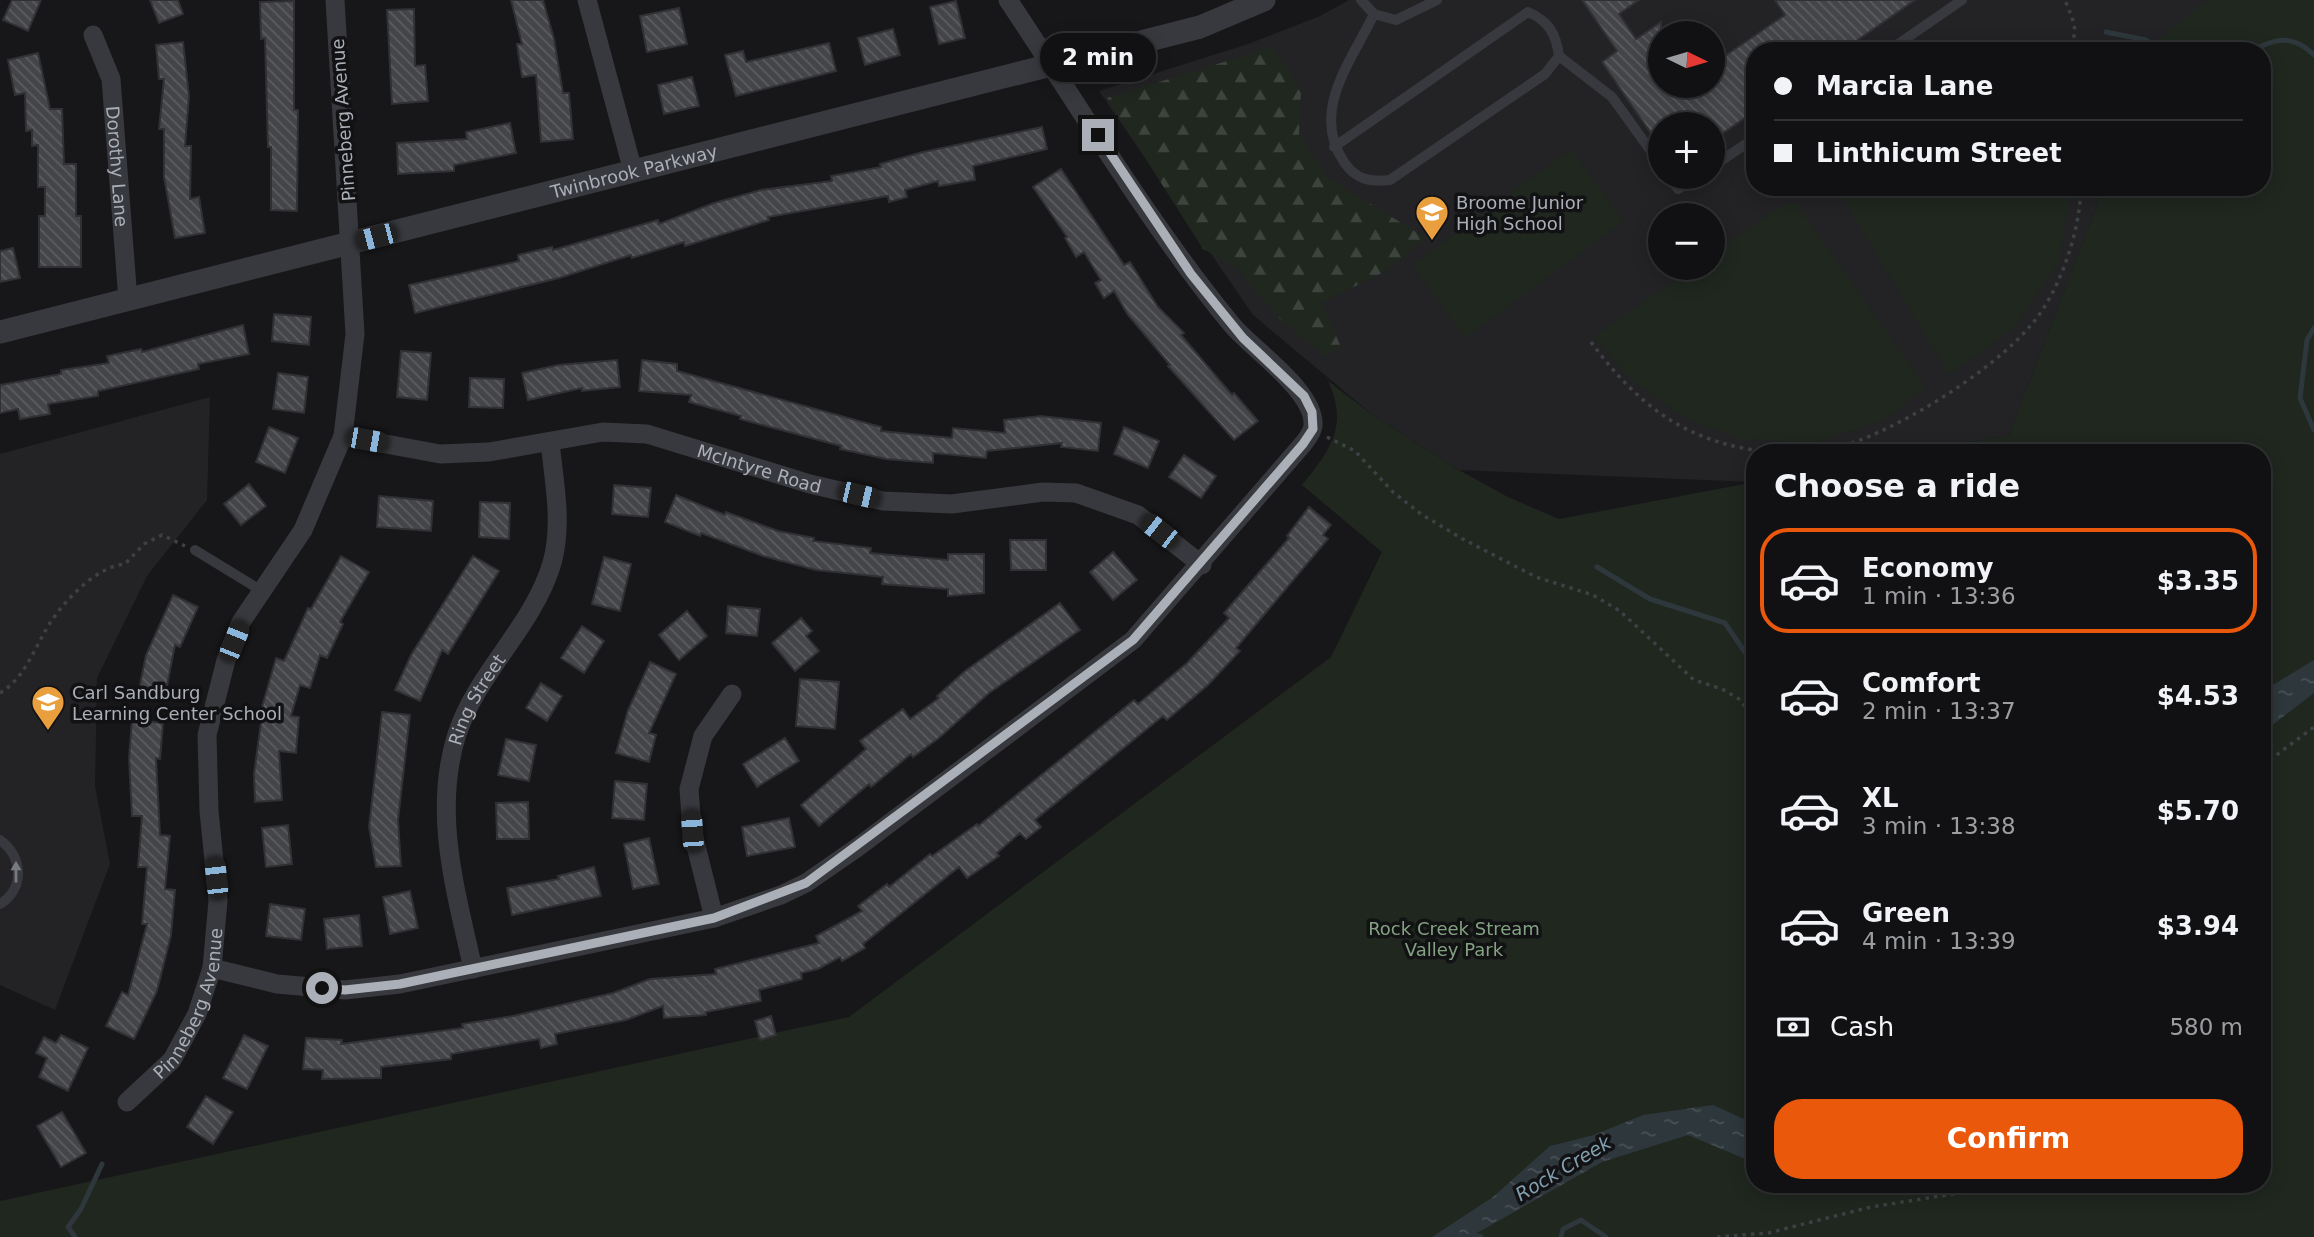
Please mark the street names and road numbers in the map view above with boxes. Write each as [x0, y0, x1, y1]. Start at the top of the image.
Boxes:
street label: Pinneberg Avenue [327, 38, 359, 202]
street label: Dorothy Lane [103, 105, 133, 228]
street label: Twinbrook Parkway [547, 140, 720, 202]
street label: McIntyre Road [695, 440, 824, 497]
street label: Ring Street [444, 650, 509, 748]
street label: Pinneberg Avenue [149, 927, 226, 1083]

